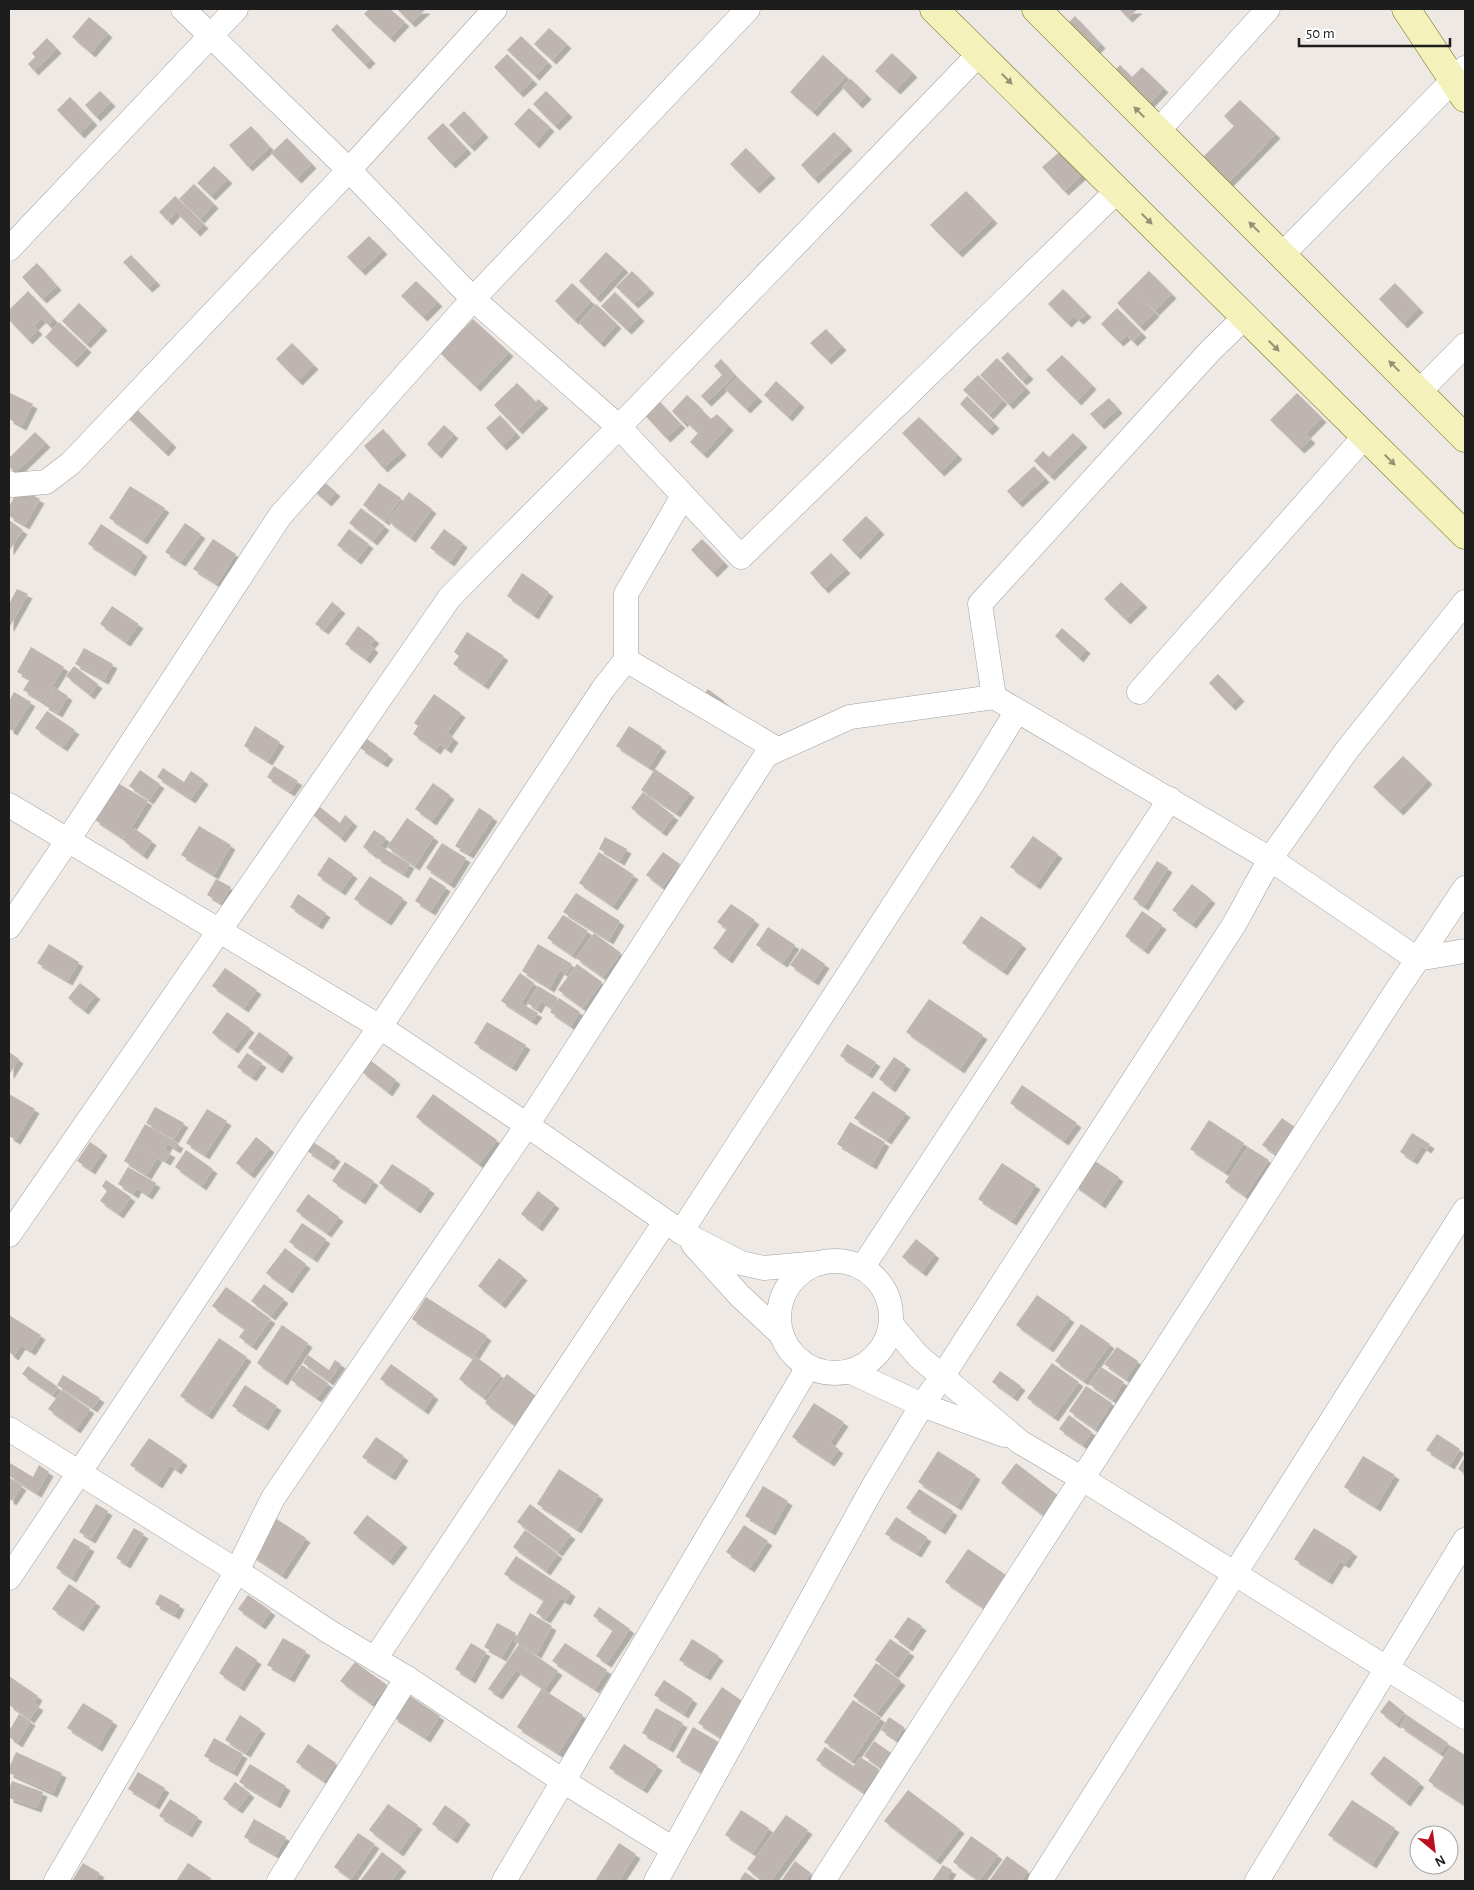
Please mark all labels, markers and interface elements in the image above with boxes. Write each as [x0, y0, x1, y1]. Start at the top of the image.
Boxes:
scale bar [1299, 15, 1450, 47]
text: 50 m [1306, 26, 1335, 41]
one-way arrow [1001, 73, 1013, 85]
one-way arrow [1133, 106, 1145, 118]
one-way arrow [1141, 213, 1153, 225]
one-way arrow [1248, 221, 1260, 233]
one-way arrow [1268, 339, 1280, 351]
one-way arrow [1388, 361, 1400, 373]
one-way arrow [1383, 454, 1395, 466]
north arrow [1409, 1825, 1459, 1875]
text: N [1432, 1852, 1447, 1869]

